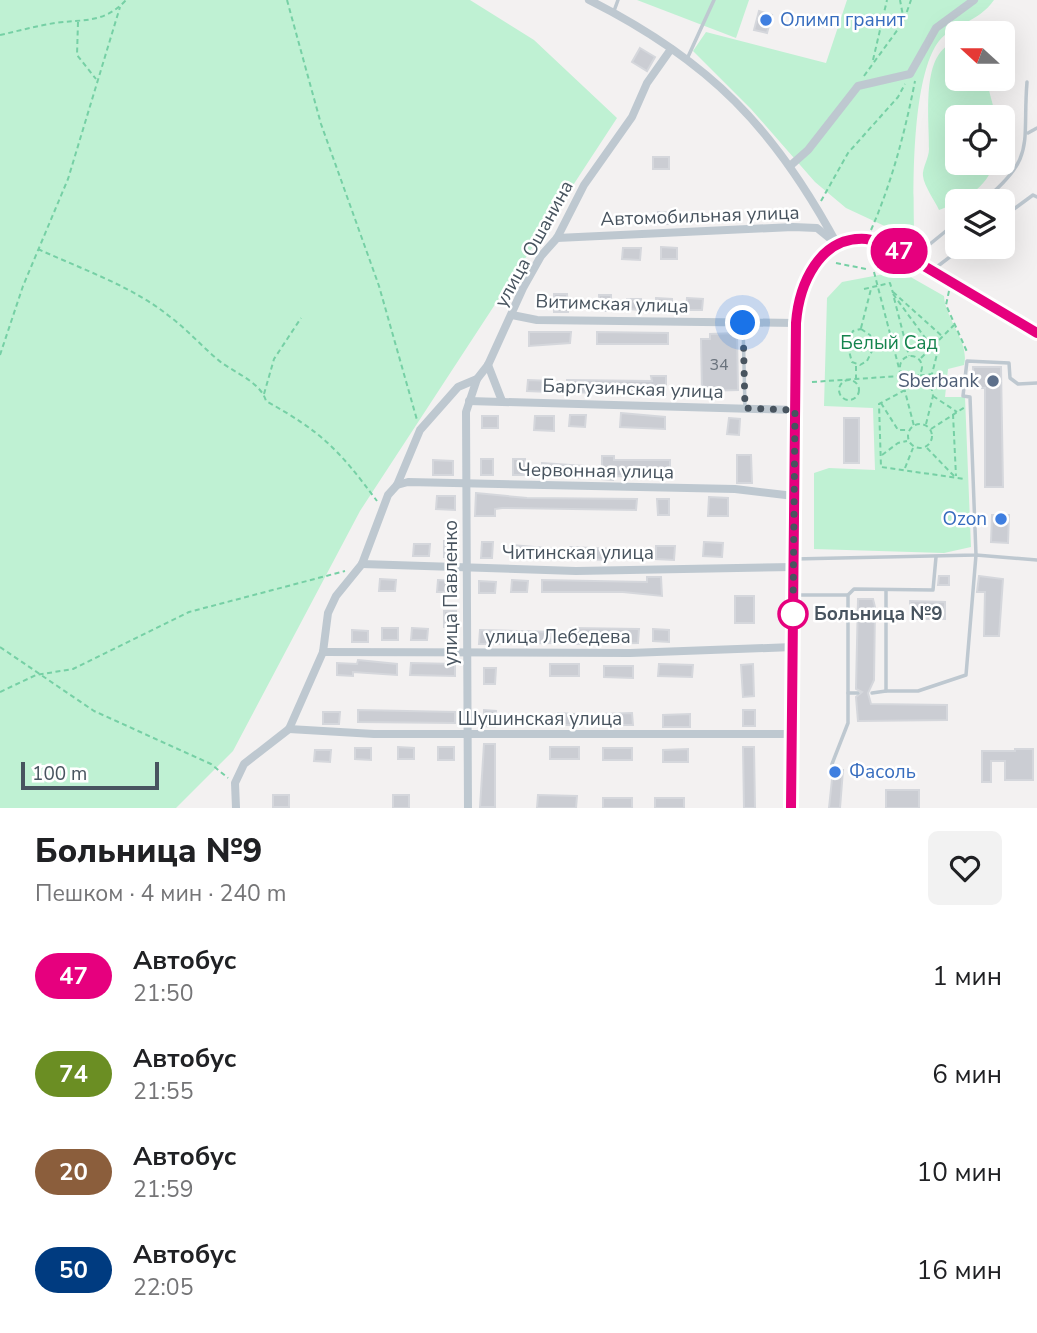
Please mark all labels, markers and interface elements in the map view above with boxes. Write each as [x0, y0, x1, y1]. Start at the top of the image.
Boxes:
place label: Олимп гранит [780, 7, 906, 33]
marker: Олимп гранит [758, 12, 774, 28]
north arrow [945, 21, 1015, 91]
map controls [945, 21, 1015, 259]
button: locate [945, 105, 1015, 175]
street label: улица Ошанина [488, 176, 580, 312]
button: layers [945, 189, 1015, 259]
street label: Автомобильная улица [600, 200, 800, 232]
line badge: 47 [867, 228, 930, 274]
text: 47 [885, 235, 913, 267]
street label: Витимская улица [535, 288, 689, 320]
your location [725, 305, 760, 340]
park label: Белый Сад [840, 330, 938, 356]
house number: 34 [709, 354, 729, 376]
place label: Sberbank [898, 368, 979, 394]
street label: Баргузинская улица [542, 373, 724, 405]
marker: Sberbank [985, 373, 1001, 389]
street label: Червонная улица [518, 457, 674, 485]
place label: Ozon [942, 506, 987, 532]
marker: Ozon [993, 511, 1009, 527]
street label: улица Павленко [438, 520, 464, 666]
street label: Читинская улица [502, 540, 654, 566]
marker: Больница №9 [778, 599, 808, 629]
place label: Больница №9 [814, 601, 943, 627]
street label: улица Лебедева [485, 624, 631, 650]
street label: Шушинская улица [458, 706, 622, 732]
scale bar [21, 759, 159, 791]
place label: Фасоль [849, 759, 916, 785]
text: 100 m [32, 761, 87, 787]
marker: Фасоль [827, 764, 843, 780]
text: Больница №9 [35, 829, 262, 874]
button: heart [928, 831, 1002, 905]
text: Пешком · 4 мин · 240 m [35, 878, 286, 909]
text: Автобус [133, 943, 236, 978]
text: 1 мин [932, 959, 1002, 994]
text: 47 [59, 960, 88, 992]
text: 21:50 [133, 978, 193, 1009]
text: Автобус [133, 1041, 236, 1076]
text: 6 мин [932, 1057, 1002, 1092]
text: 74 [59, 1058, 88, 1090]
text: 21:55 [133, 1076, 193, 1107]
text: Автобус [133, 1139, 236, 1174]
text: 10 мин [917, 1155, 1002, 1190]
text: 20 [59, 1156, 88, 1188]
text: 21:59 [133, 1174, 193, 1205]
text: Автобус [133, 1237, 236, 1272]
text: 16 мин [917, 1253, 1002, 1288]
text: 50 [59, 1254, 88, 1286]
text: 22:05 [133, 1272, 193, 1303]

